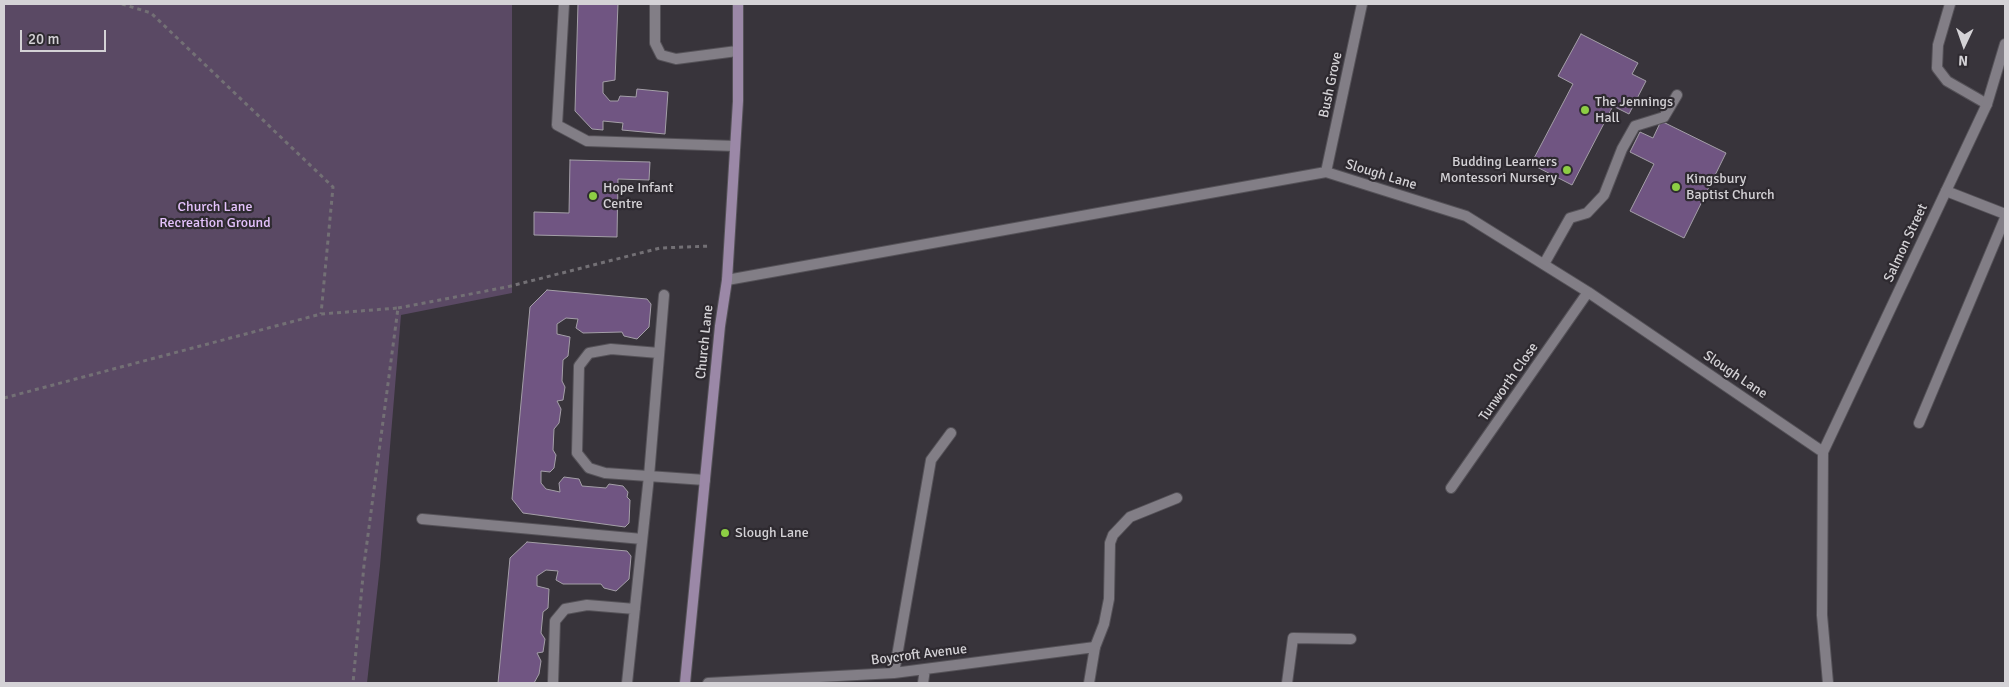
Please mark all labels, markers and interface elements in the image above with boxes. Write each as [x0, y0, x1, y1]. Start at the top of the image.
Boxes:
scale bar [22, 20, 109, 52]
north arrow [1939, 20, 1989, 70]
text: 20 m [28, 30, 59, 48]
street label: Bush Grove [1316, 50, 1346, 120]
text: N [1958, 52, 1969, 69]
place label: The Jennings Hall [1595, 94, 1673, 126]
marker: The Jennings Hall [1579, 104, 1591, 116]
place label: Budding Learners Montessori Nursery [1440, 154, 1557, 186]
street label: Slough Lane [1343, 156, 1419, 194]
marker: Budding Learners Montessori Nursery [1561, 164, 1573, 176]
place label: Kingsbury Baptist Church [1686, 171, 1775, 203]
place label: Hope Infant Centre [603, 180, 673, 212]
marker: Kingsbury Baptist Church [1670, 181, 1682, 193]
marker: Hope Infant Centre [587, 190, 599, 202]
park label: Church Lane Recreation Ground [159, 199, 271, 232]
street label: Salmon Street [1881, 201, 1931, 285]
street label: Church Lane [693, 304, 717, 380]
street label: Tunworth Close [1476, 340, 1542, 424]
street label: Slough Lane [1700, 347, 1770, 403]
place label: Slough Lane [735, 525, 809, 541]
marker: Slough Lane [719, 527, 731, 539]
street label: Boycroft Avenue [870, 641, 968, 669]

